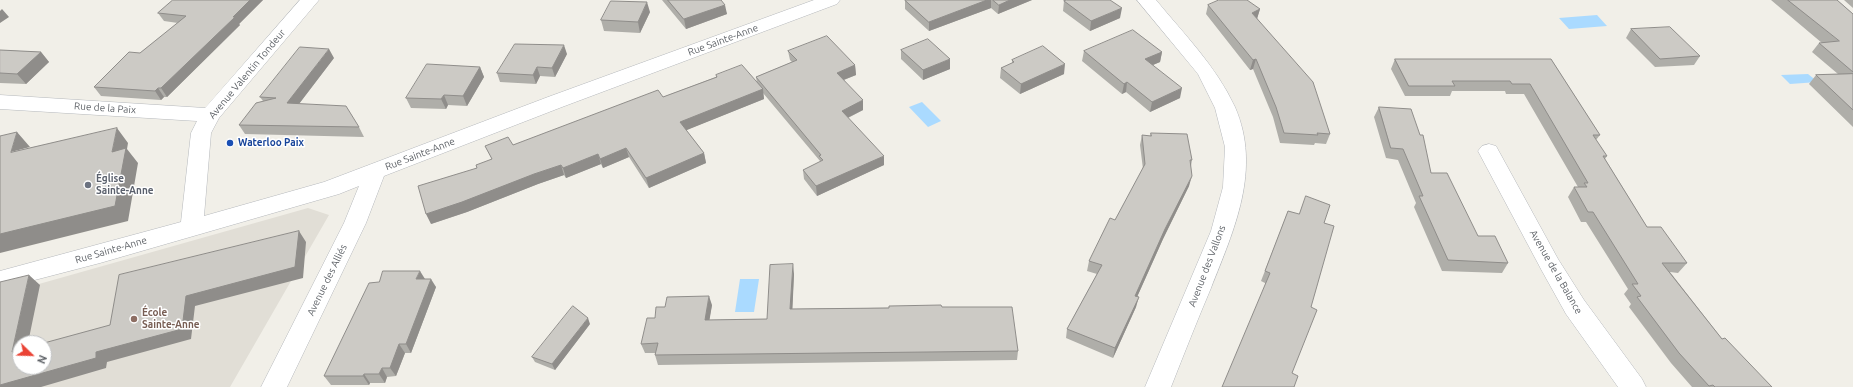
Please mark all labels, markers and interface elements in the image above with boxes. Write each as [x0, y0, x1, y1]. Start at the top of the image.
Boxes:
street label: Rue Sainte-Anne [686, 22, 760, 58]
street label: Avenue Valentin Tondeur [206, 27, 288, 121]
street label: Rue de la Paix [74, 100, 136, 116]
street label: Rue Sainte-Anne [383, 135, 457, 173]
place label: Waterloo Paix [238, 137, 304, 149]
marker: Waterloo Paix [225, 138, 235, 148]
place label: Église Sainte-Anne [96, 173, 154, 196]
marker: Église Sainte-Anne [83, 180, 93, 190]
street label: Avenue des Vallons [1186, 224, 1228, 308]
street label: Avenue de la Balance [1527, 228, 1585, 316]
street label: Rue Sainte-Anne [74, 234, 148, 266]
street label: Avenue des Alliés [305, 242, 349, 318]
place label: École Sainte-Anne [142, 307, 200, 330]
marker: École Sainte-Anne [129, 314, 139, 324]
north arrow [12, 335, 52, 375]
text: N [35, 353, 49, 365]

